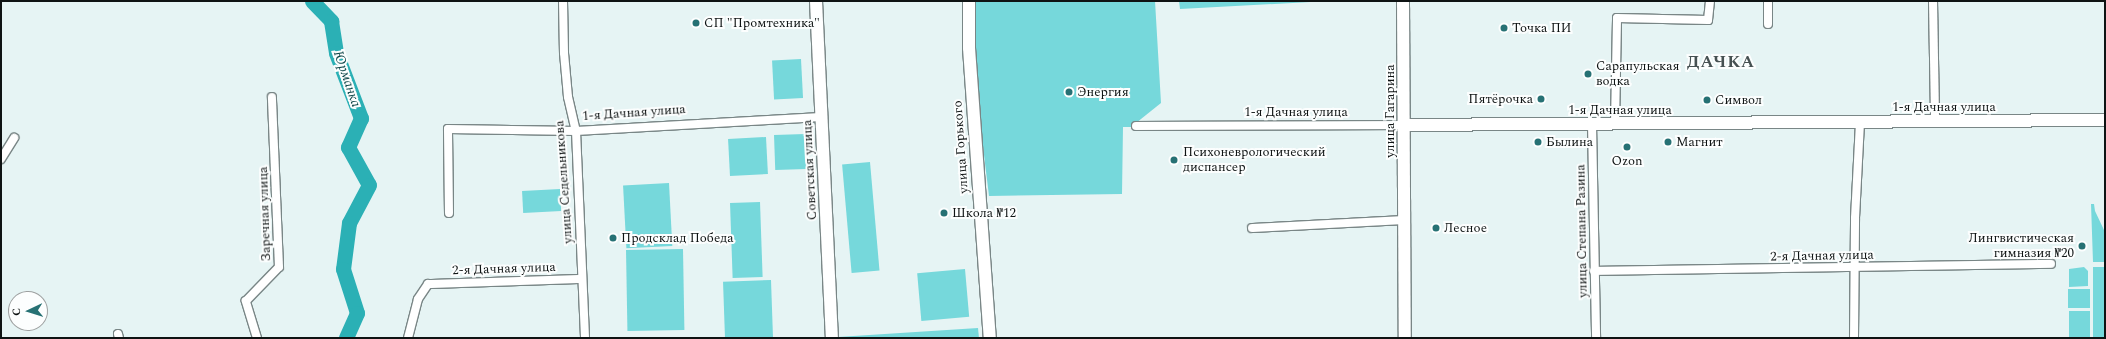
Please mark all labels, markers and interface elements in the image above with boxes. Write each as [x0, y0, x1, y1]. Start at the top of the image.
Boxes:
place label: СП "Промтехника" [704, 15, 820, 31]
marker: СП "Промтехника" [691, 18, 701, 28]
place label: Точка ПИ [1512, 20, 1572, 36]
marker: Точка ПИ [1499, 23, 1509, 33]
water label: Юрманка [330, 49, 364, 109]
district label: ДАЧКА [1687, 53, 1755, 73]
place label: Сарапульская водка [1596, 59, 1679, 90]
street label: улица Гагарина [1382, 64, 1398, 158]
marker: Сарапульская водка [1583, 69, 1593, 79]
place label: Энергия [1077, 84, 1129, 100]
marker: Энергия [1064, 87, 1074, 97]
place label: Пятёрочка [1468, 91, 1533, 107]
place label: Символ [1715, 92, 1762, 108]
marker: Пятёрочка [1536, 94, 1546, 104]
marker: Символ [1702, 95, 1712, 105]
street label: 1-я Дачная улица [1892, 99, 1996, 115]
street label: улица Горького [950, 100, 972, 194]
street label: 1-я Дачная улица [582, 102, 686, 124]
street label: 1-я Дачная улица [1568, 102, 1672, 118]
street label: 1-я Дачная улица [1244, 104, 1348, 120]
street label: Советская улица [800, 119, 820, 221]
street label: улица Седельникова [552, 120, 576, 244]
place label: Былина [1546, 134, 1593, 150]
place label: Магнит [1676, 134, 1723, 150]
marker: Былина [1533, 137, 1543, 147]
marker: Магнит [1663, 137, 1673, 147]
marker: Ozon [1622, 142, 1632, 152]
place label: Психоневрологический диспансер [1183, 145, 1326, 176]
place label: Ozon [1611, 153, 1643, 169]
marker: Психоневрологический диспансер [1168, 154, 1180, 166]
street label: улица Степана Разина [1573, 164, 1591, 298]
street label: Заречная улица [256, 166, 274, 262]
place label: Школа №12 [952, 205, 1016, 221]
marker: Школа №12 [939, 208, 949, 218]
place label: Лесное [1444, 220, 1487, 236]
marker: Лесное [1431, 223, 1441, 233]
place label: Продсклад Победа [621, 230, 734, 246]
place label: Лингвистическая гимназия №20 [1969, 231, 2074, 262]
marker: Продсклад Победа [608, 233, 618, 243]
marker: Лингвистическая гимназия №20 [2077, 241, 2087, 251]
street label: 2-я Дачная улица [1770, 247, 1874, 265]
street label: 2-я Дачная улица [452, 259, 556, 279]
north arrow [8, 291, 48, 331]
text: С [8, 307, 25, 316]

